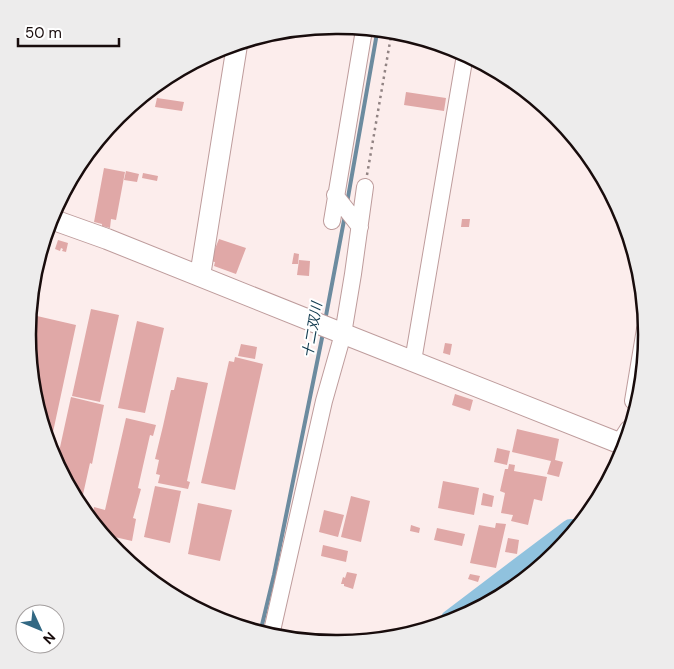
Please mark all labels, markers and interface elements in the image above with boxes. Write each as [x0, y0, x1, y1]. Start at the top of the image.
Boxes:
scale bar [18, 15, 119, 47]
text: 50 m [25, 23, 62, 43]
water label: 十二双川 [298, 299, 326, 359]
north arrow [15, 604, 65, 654]
text: N [39, 628, 59, 648]

